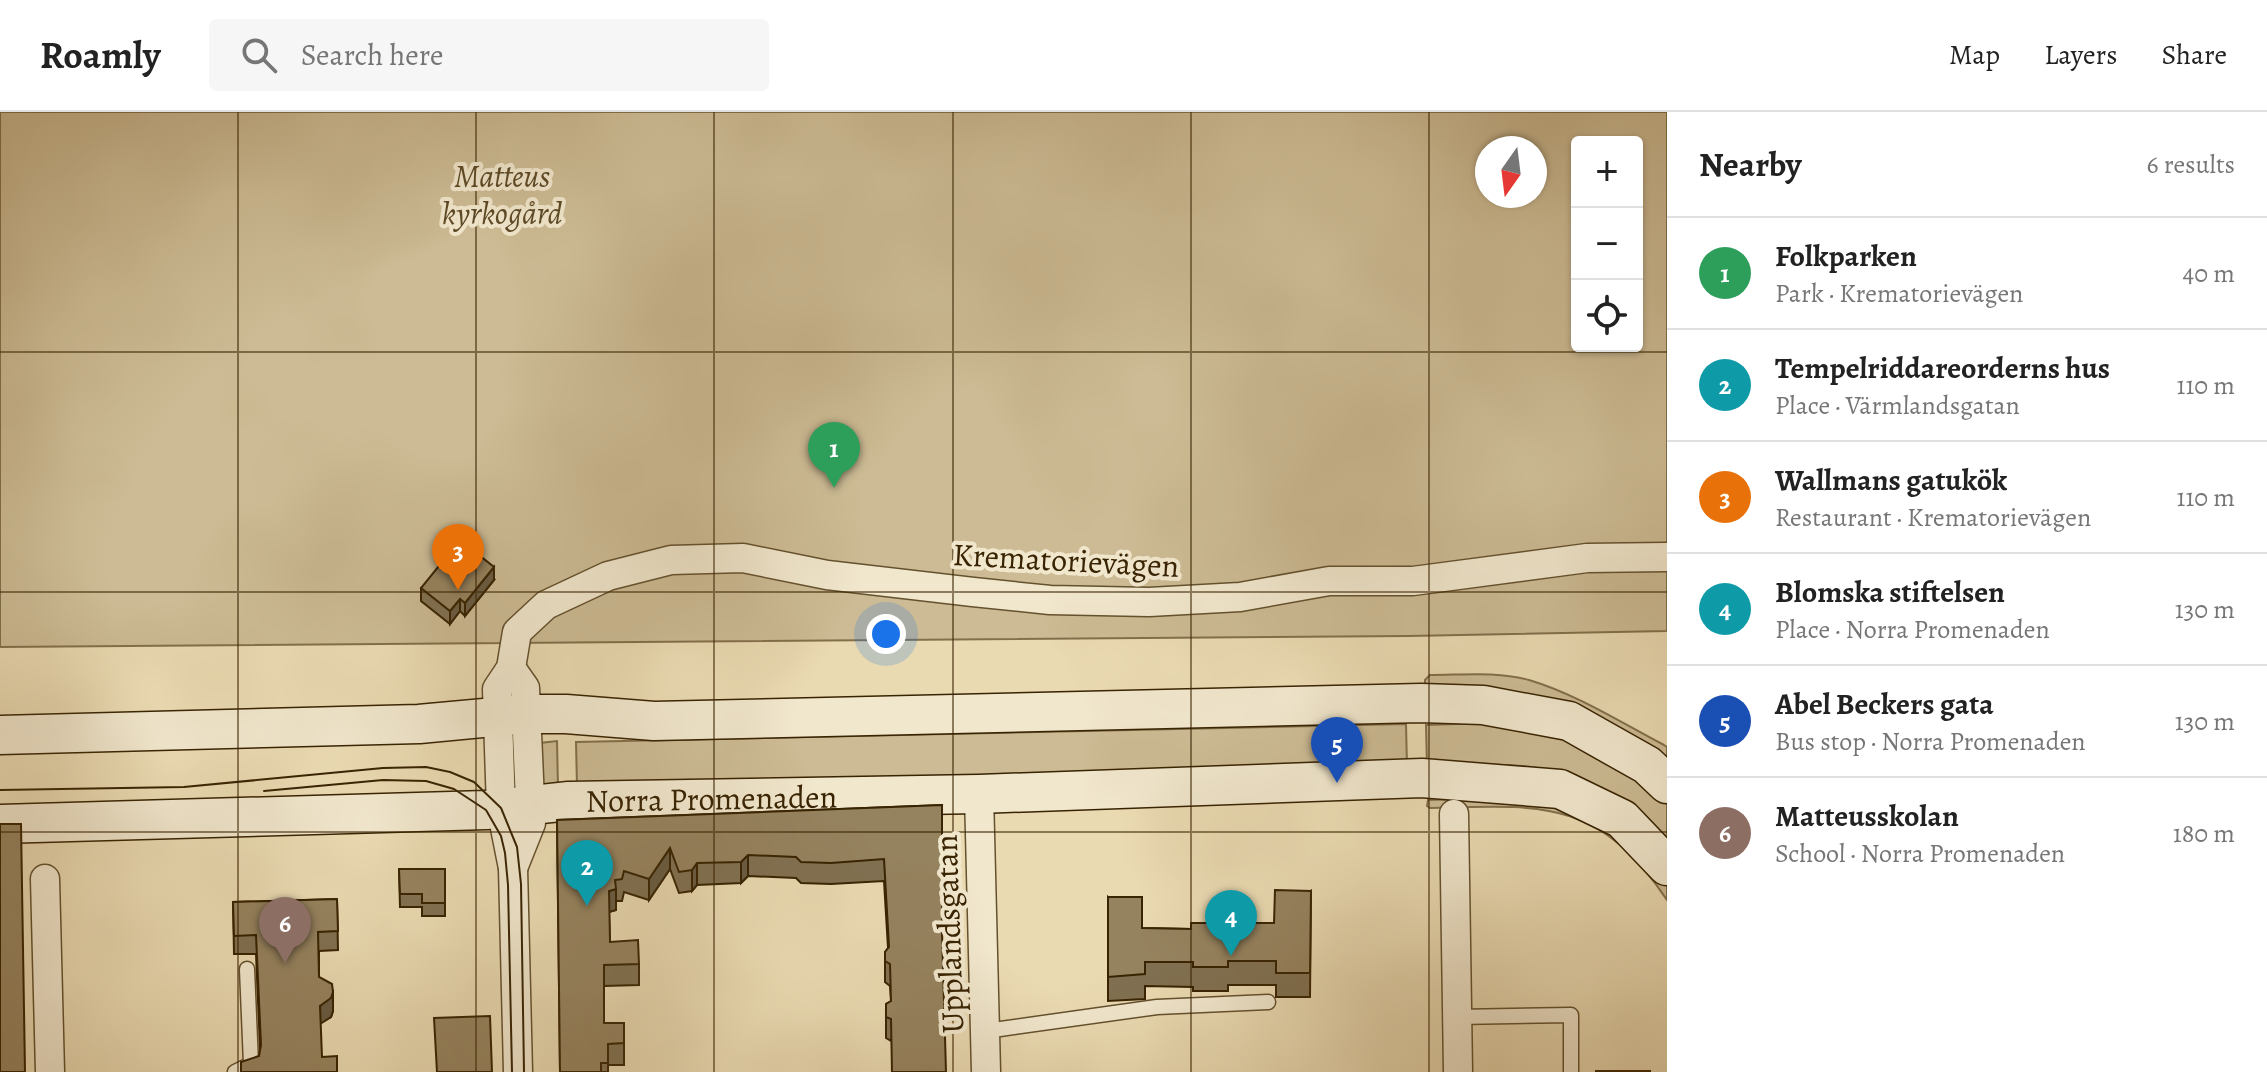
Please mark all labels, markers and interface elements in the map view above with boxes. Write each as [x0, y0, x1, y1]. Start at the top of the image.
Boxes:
search box [209, 19, 769, 91]
text: Roamly [40, 29, 161, 81]
icon: search [237, 33, 281, 77]
text: Search here [301, 35, 443, 75]
text: Map [1949, 36, 2000, 74]
text: Layers [2044, 36, 2117, 74]
text: Share [2161, 36, 2227, 74]
north arrow [1475, 136, 1547, 208]
map controls [1571, 136, 1643, 352]
button: + [1571, 136, 1643, 208]
text: Nearby [1699, 141, 1802, 188]
text: 6 results [2147, 147, 2235, 182]
park label: Matteus kyrkogård [442, 154, 562, 235]
button: − [1571, 208, 1643, 280]
text: Folkparken [1775, 236, 1917, 276]
text: 1 [1720, 256, 1730, 291]
text: 40 m [2183, 256, 2235, 291]
text: Park · Krematorievägen [1775, 276, 2023, 311]
button: locate [1571, 280, 1643, 352]
text: Tempelriddareorderns hus [1775, 348, 2110, 388]
text: 2 [1719, 368, 1731, 403]
text: 110 m [2177, 368, 2235, 403]
text: Place · Värmlandsgatan [1775, 388, 2020, 423]
pin: 1 [808, 422, 860, 488]
text: Wallmans gatukök [1775, 460, 2007, 500]
text: 3 [1719, 480, 1731, 515]
text: 110 m [2177, 480, 2235, 515]
text: Restaurant · Krematorievägen [1775, 500, 2091, 535]
pin: 3 [432, 524, 484, 590]
street label: Krematorievägen [952, 532, 1180, 588]
text: Blomska stiftelsen [1775, 572, 2005, 612]
text: 4 [1719, 592, 1731, 627]
text: 130 m [2175, 592, 2235, 627]
text: Place · Norra Promenaden [1775, 612, 2050, 647]
your location [866, 614, 906, 654]
text: Abel Beckers gata [1775, 684, 1994, 724]
text: 5 [1719, 704, 1731, 739]
text: 130 m [2175, 704, 2235, 739]
pin: 5 [1311, 717, 1363, 783]
text: Bus stop · Norra Promenaden [1775, 724, 2086, 759]
street label: Norra Promenaden [585, 774, 837, 823]
text: Matteusskolan [1775, 796, 1959, 836]
text: 6 [1719, 816, 1731, 851]
text: 180 m [2173, 816, 2235, 851]
street label: Upplandsgatan [924, 834, 974, 1034]
text: School · Norra Promenaden [1775, 836, 2065, 871]
pin: 2 [561, 840, 613, 906]
pin: 4 [1205, 890, 1257, 956]
pin: 6 [259, 897, 311, 963]

